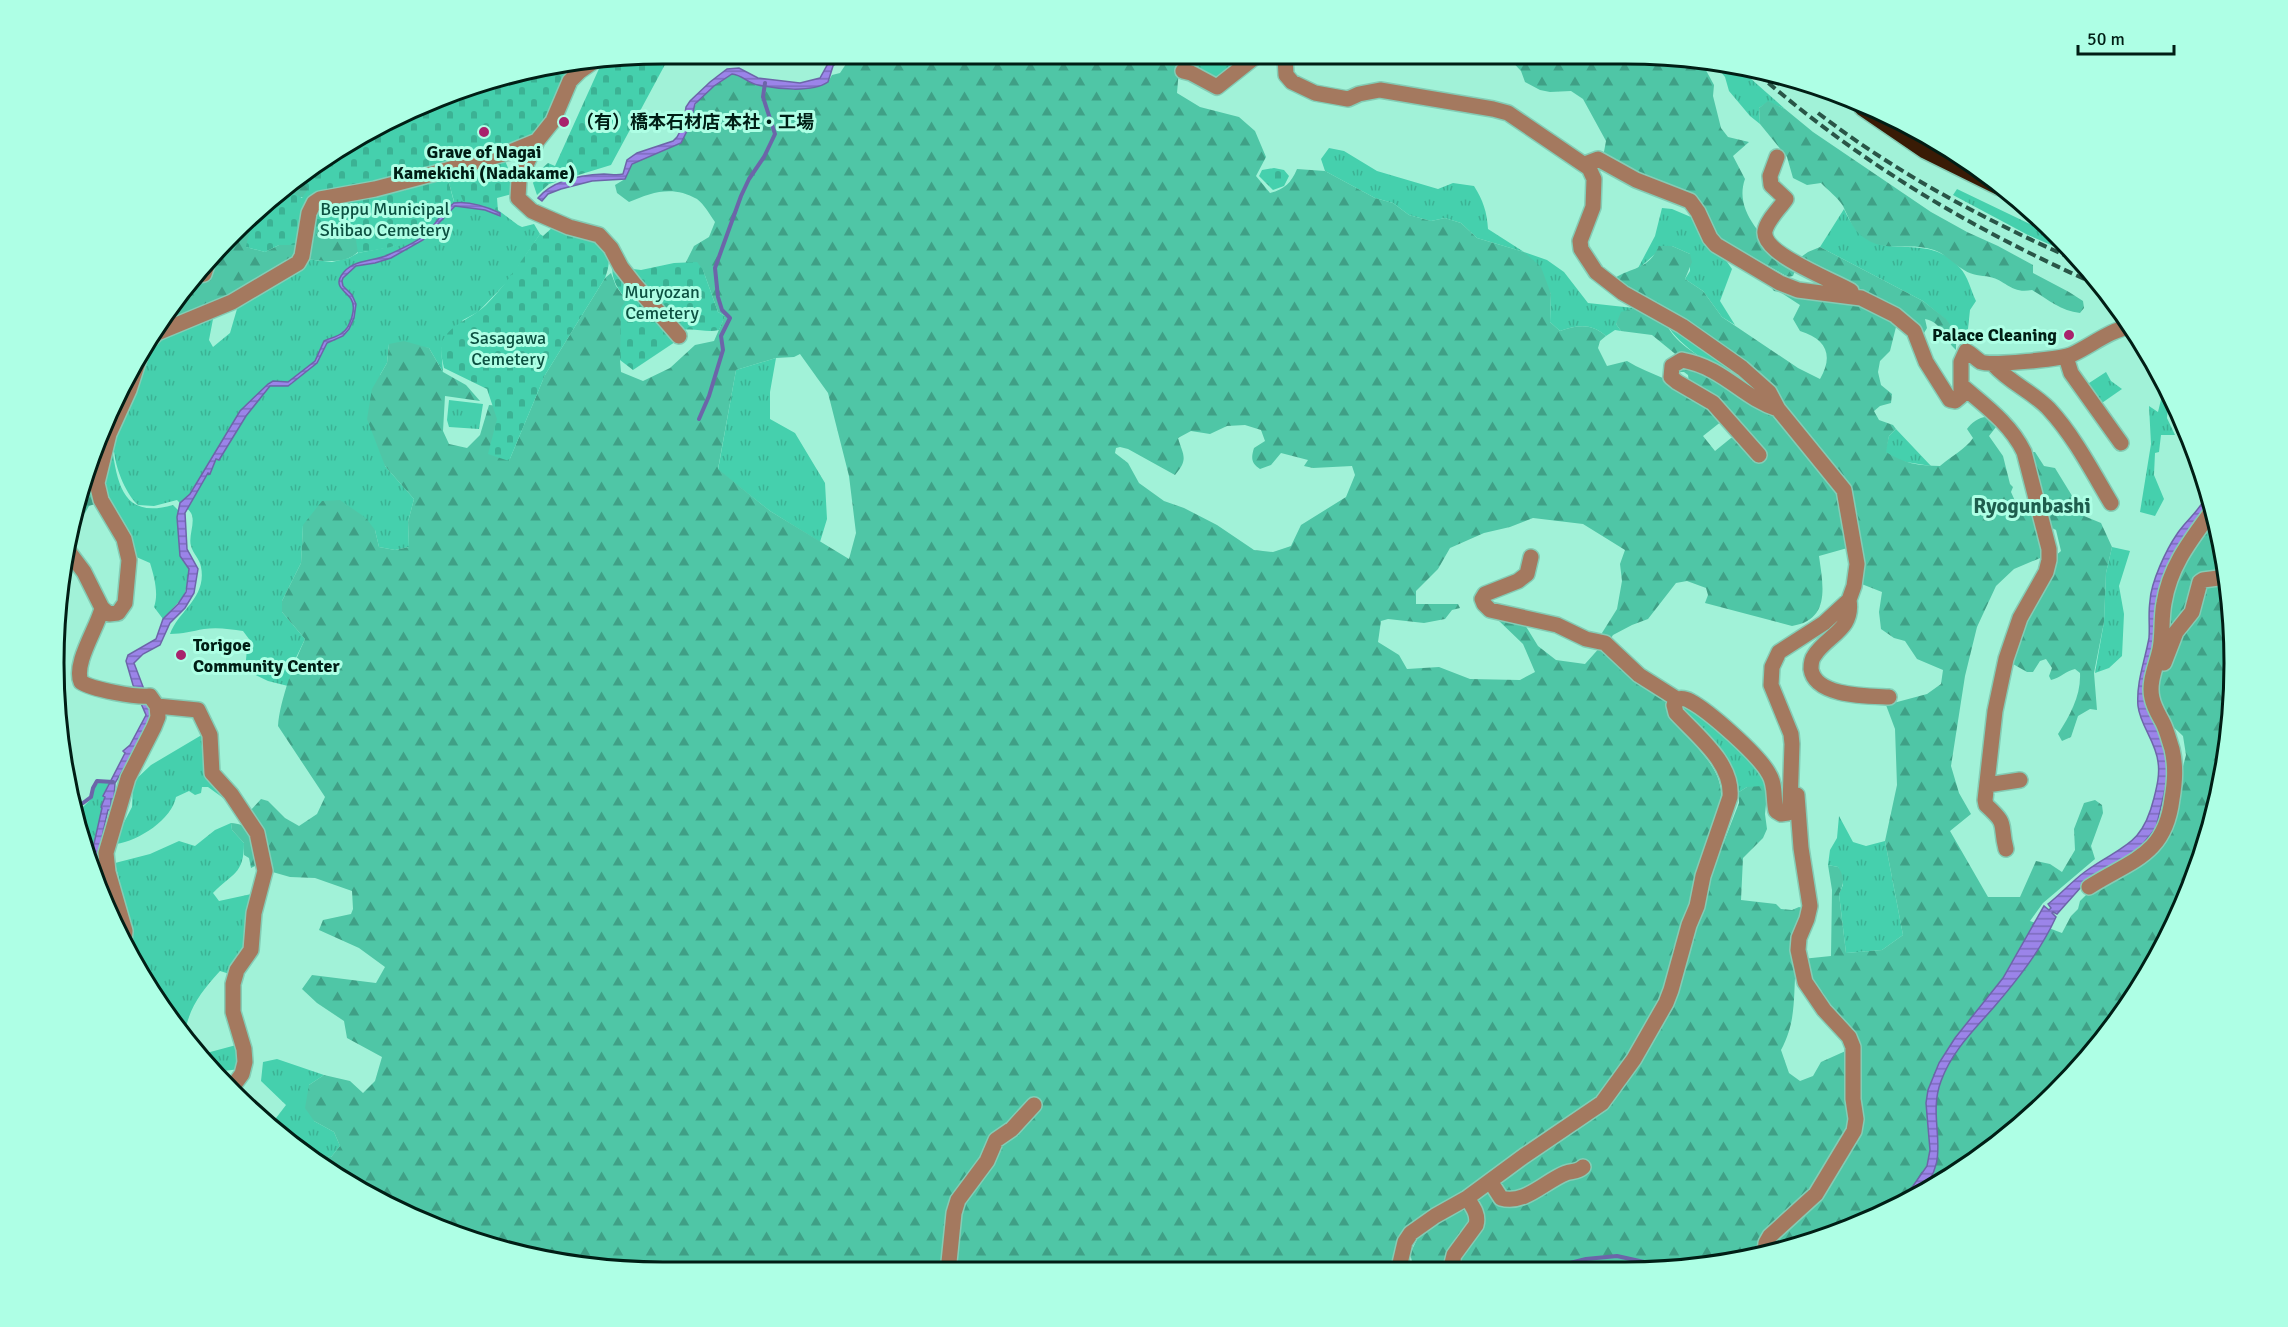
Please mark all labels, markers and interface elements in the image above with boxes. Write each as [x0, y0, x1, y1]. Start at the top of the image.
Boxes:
scale bar [2078, 18, 2174, 56]
text: 50 m [2087, 28, 2125, 50]
place label: （有）橋本石材店 本社・工場 [576, 111, 814, 133]
marker: （有）橋本石材店 本社・工場 [557, 115, 571, 129]
marker: Grave of Nagai Kamekichi (Nadakame) [477, 125, 491, 139]
place label: Grave of Nagai Kamekichi (Nadakame) [393, 141, 575, 184]
park label: Beppu Municipal Shibao Cemetery [320, 198, 451, 241]
park label: Muryozan Cemetery [624, 281, 700, 324]
place label: Palace Cleaning [1932, 324, 2057, 346]
park label: Sasagawa Cemetery [470, 327, 546, 370]
marker: Palace Cleaning [2062, 328, 2076, 342]
district label: Ryogunbashi [1973, 493, 2091, 519]
place label: Torigoe Community Center [193, 634, 340, 677]
marker: Torigoe Community Center [174, 648, 188, 662]

